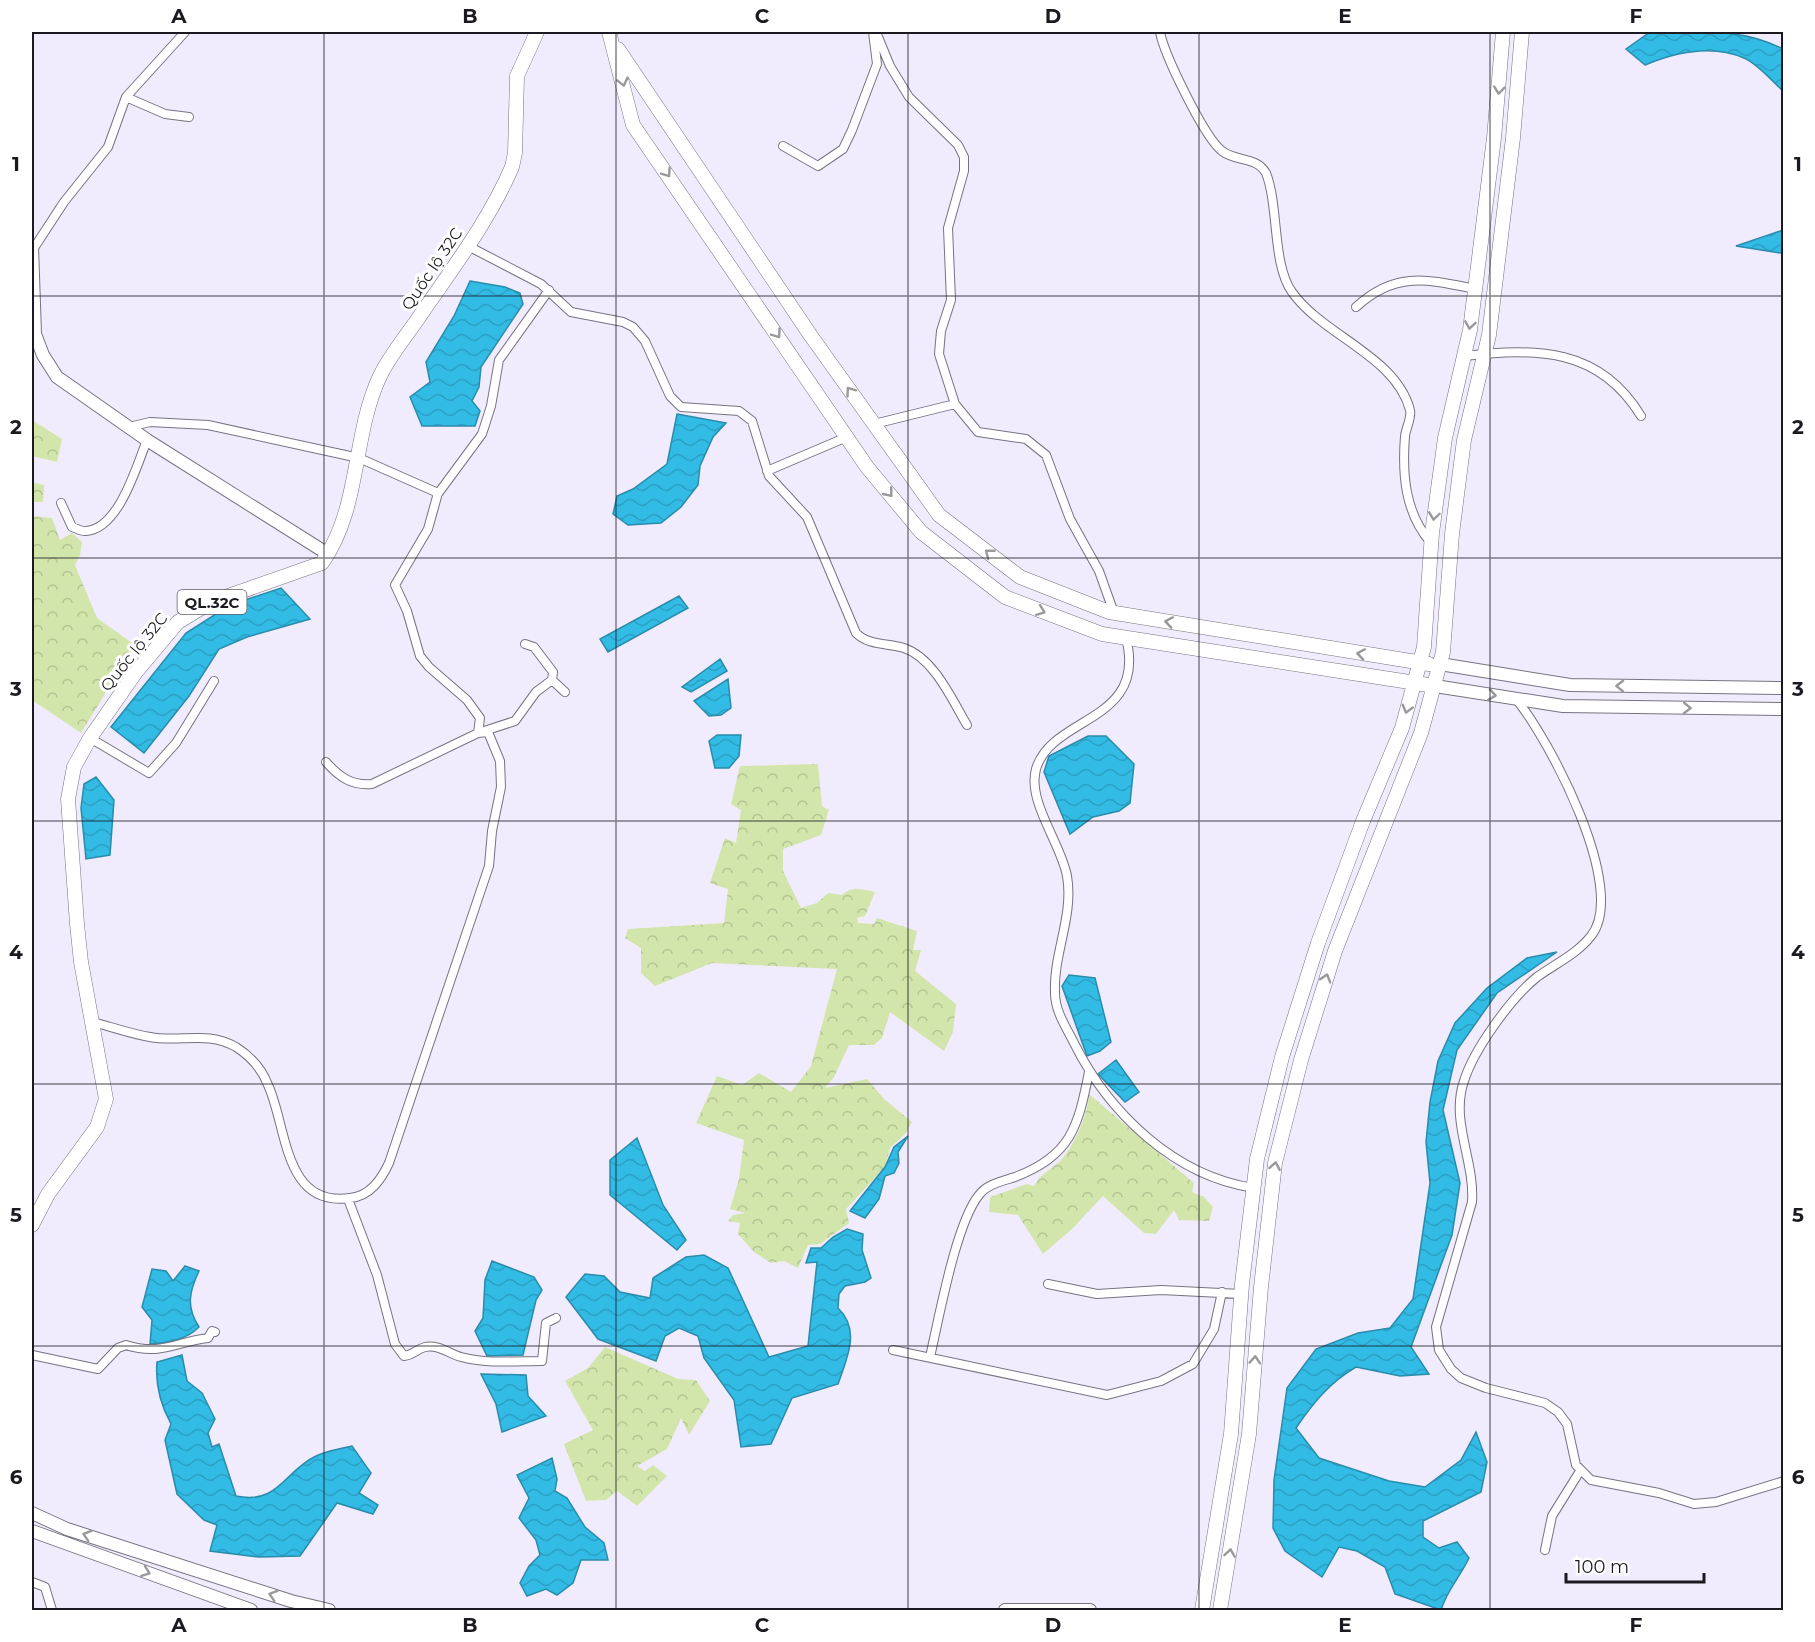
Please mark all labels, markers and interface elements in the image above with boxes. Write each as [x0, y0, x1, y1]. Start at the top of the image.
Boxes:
text: A [170, 4, 187, 28]
text: B [462, 4, 478, 28]
text: C [755, 4, 770, 28]
text: D [1045, 4, 1061, 28]
text: E [1338, 4, 1352, 28]
text: F [1630, 4, 1643, 28]
one-way arrow [615, 77, 628, 87]
one-way arrow [1493, 85, 1506, 94]
text: 1 [12, 152, 20, 176]
text: 1 [1794, 152, 1802, 176]
one-way arrow [660, 167, 671, 178]
street label: Quốc lộ 32C [397, 224, 467, 314]
one-way arrow [1464, 320, 1477, 330]
one-way arrow [770, 327, 781, 338]
one-way arrow [846, 386, 857, 397]
text: 2 [10, 415, 22, 439]
text: 2 [1792, 415, 1804, 439]
one-way arrow [882, 487, 893, 498]
one-way arrow [1429, 512, 1441, 521]
one-way arrow [985, 550, 996, 561]
road number: QL.32C [178, 590, 246, 614]
one-way arrow [1035, 604, 1046, 616]
street label: Quốc lộ 32C [97, 609, 171, 695]
one-way arrow [1164, 617, 1173, 629]
one-way arrow [1357, 648, 1366, 660]
text: 3 [9, 677, 22, 701]
text: 3 [1791, 677, 1804, 701]
one-way arrow [1616, 680, 1625, 692]
one-way arrow [1488, 689, 1497, 701]
one-way arrow [1682, 702, 1691, 714]
one-way arrow [1402, 703, 1414, 713]
text: 4 [9, 940, 23, 964]
text: 4 [1791, 940, 1805, 964]
one-way arrow [1319, 973, 1332, 984]
one-way arrow [1268, 1161, 1281, 1171]
text: 5 [10, 1203, 22, 1227]
text: 5 [1792, 1203, 1804, 1227]
one-way arrow [1248, 1355, 1261, 1364]
text: 6 [10, 1465, 23, 1489]
text: 6 [1792, 1465, 1805, 1489]
one-way arrow [82, 1530, 93, 1543]
scale bar [1566, 1546, 1704, 1584]
one-way arrow [1223, 1548, 1236, 1558]
text: 100 m [1575, 1556, 1629, 1578]
one-way arrow [140, 1565, 151, 1578]
one-way arrow [268, 1590, 279, 1602]
text: A [170, 1613, 187, 1637]
text: B [462, 1613, 478, 1637]
text: C [755, 1613, 770, 1637]
text: D [1045, 1613, 1061, 1637]
text: E [1338, 1613, 1352, 1637]
text: F [1630, 1613, 1643, 1637]

